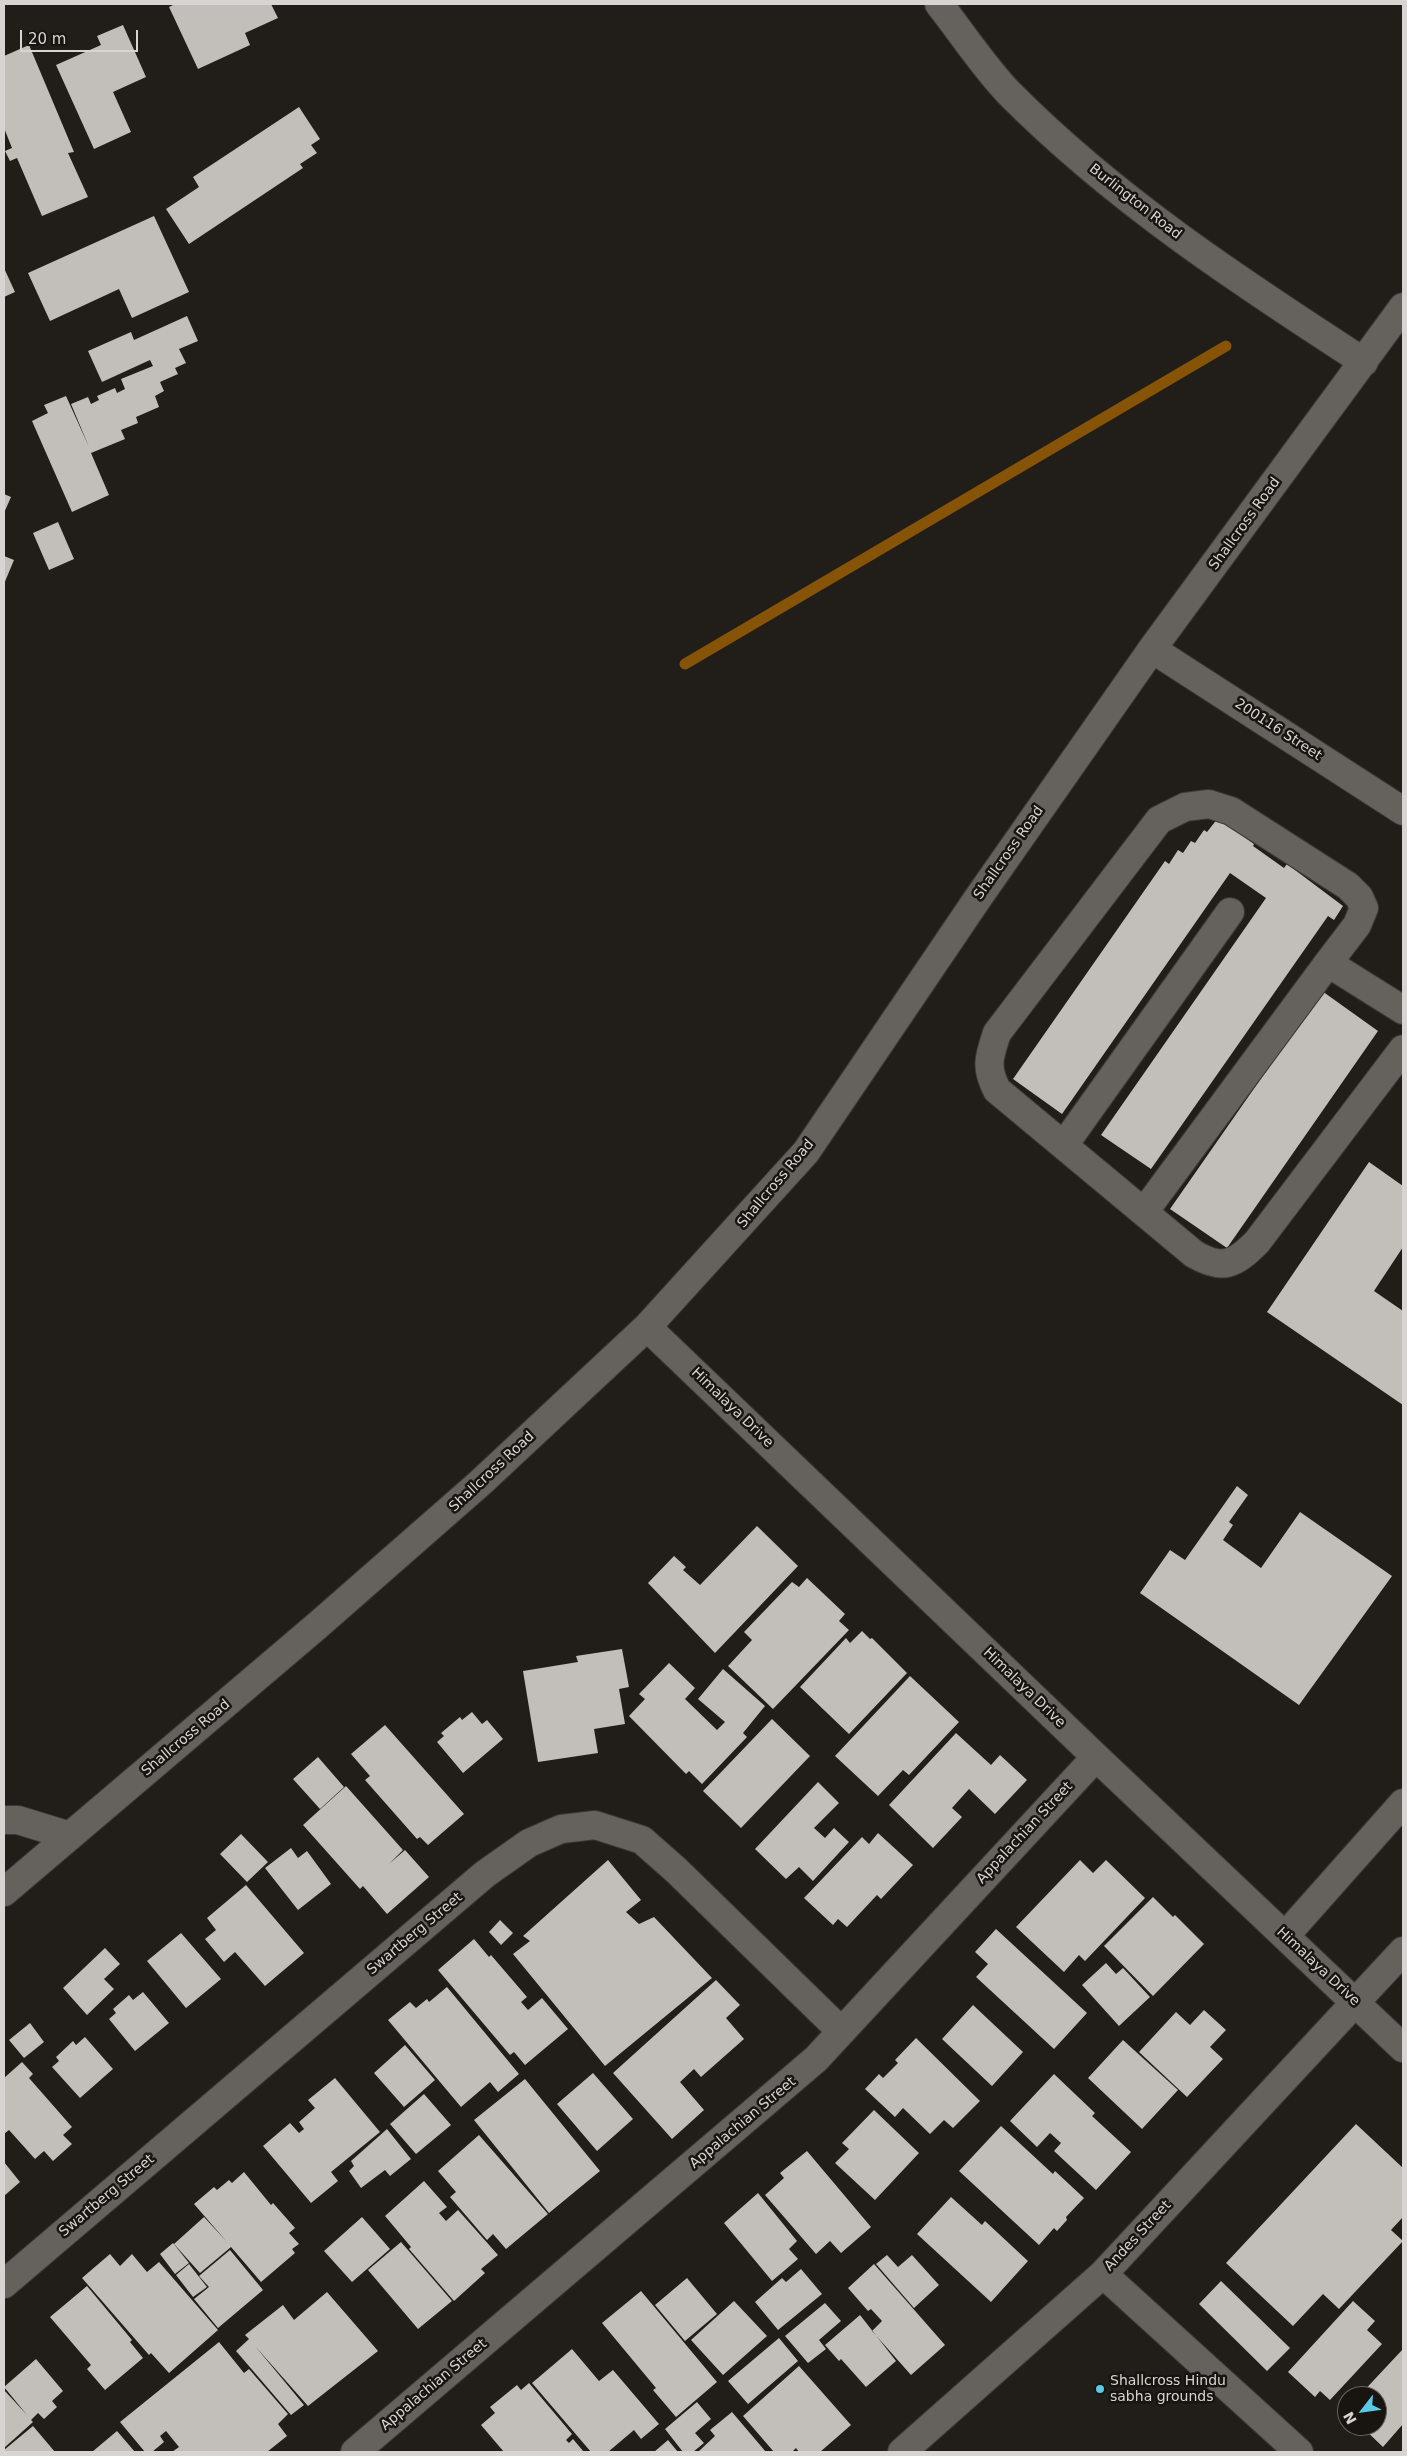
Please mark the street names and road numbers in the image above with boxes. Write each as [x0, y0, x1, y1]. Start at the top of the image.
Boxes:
street label: Burlington Road [1086, 161, 1184, 243]
street label: Shallcross Road [1206, 475, 1284, 573]
street label: 200116 Street [1231, 696, 1325, 764]
street label: Shallcross Road [971, 803, 1047, 903]
street label: Shallcross Road [734, 1136, 818, 1232]
street label: Himalaya Drive [687, 1365, 777, 1451]
street label: Shallcross Road [446, 1428, 538, 1516]
street label: Himalaya Drive [979, 1645, 1069, 1731]
street label: Shallcross Road [138, 1696, 234, 1780]
street label: Appalachian Street [973, 1779, 1077, 1887]
street label: Swartberg Street [364, 1889, 466, 1979]
street label: Himalaya Drive [1273, 1924, 1363, 2010]
street label: Appalachian Street [687, 2074, 799, 2172]
street label: Swartberg Street [56, 2151, 158, 2241]
street label: Andes Street [1101, 2197, 1175, 2275]
street label: Appalachian Street [378, 2336, 490, 2434]

